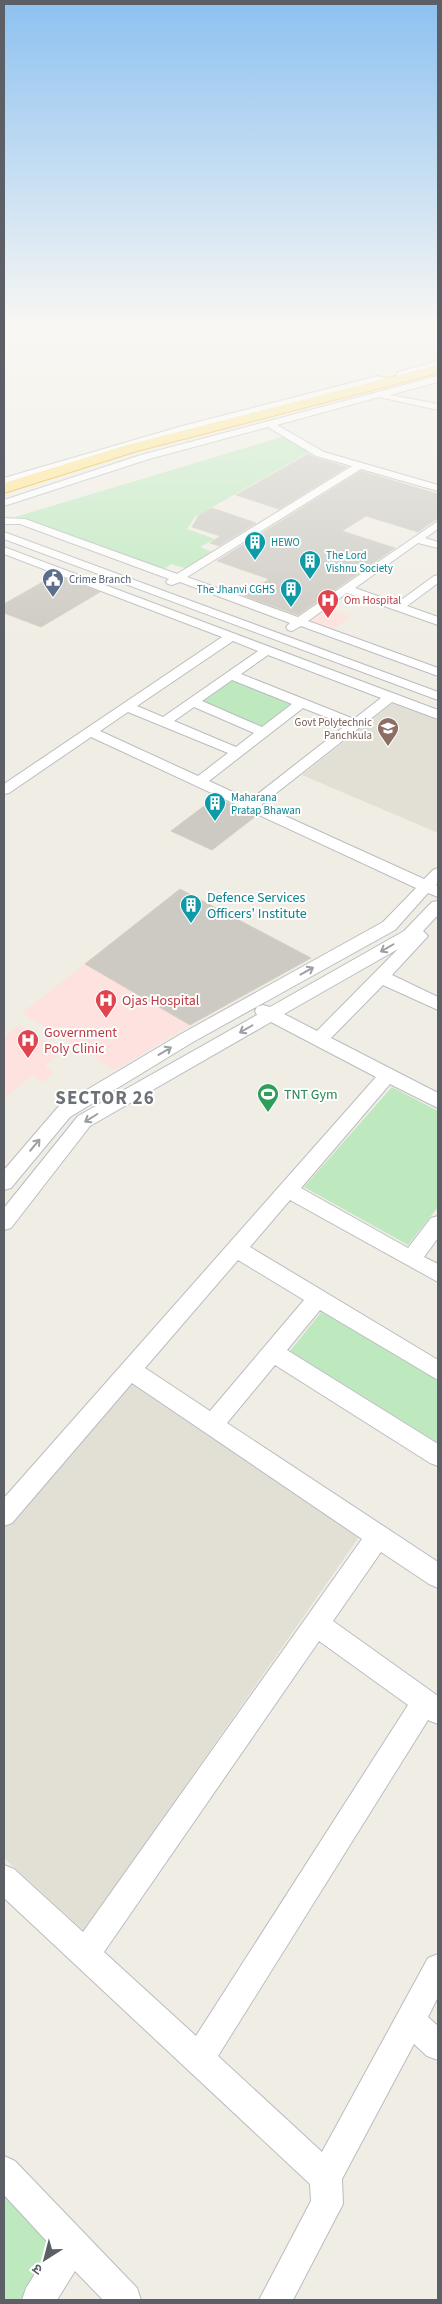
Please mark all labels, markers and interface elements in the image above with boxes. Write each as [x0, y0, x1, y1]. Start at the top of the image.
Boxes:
building icon: HEWO [243, 530, 267, 561]
place label: HEWO [271, 535, 300, 550]
place label: The Lord Vishnu Society [326, 548, 393, 576]
building icon: The Lord Vishnu Society [298, 549, 322, 580]
public building icon: Crime Branch [41, 567, 65, 598]
place label: Crime Branch [69, 572, 131, 587]
building icon: The Jhanvi CGHS [279, 577, 303, 608]
place label: The Jhanvi CGHS [197, 582, 275, 597]
hospital icon: Om Hospital [316, 588, 340, 619]
place label: Om Hospital [344, 593, 401, 608]
place label: Govt Polytechnic Panchkula [295, 715, 372, 743]
school or university icon: Govt Polytechnic Panchkula [376, 716, 400, 747]
place label: Maharana Pratap Bhawan [231, 790, 301, 818]
building icon: Maharana Pratap Bhawan [203, 791, 227, 822]
place label: Defence Services Officers' Institute [207, 888, 307, 924]
building icon: Defence Services Officers' Institute [179, 893, 203, 924]
one-way arrow [381, 943, 395, 953]
one-way arrow [299, 966, 314, 976]
hospital icon: Ojas Hospital [94, 988, 118, 1019]
place label: Ojas Hospital [122, 991, 200, 1011]
place label: Government Poly Clinic [44, 1023, 117, 1059]
one-way arrow [240, 1024, 254, 1034]
hospital icon: Government Poly Clinic [16, 1028, 40, 1059]
one-way arrow [158, 1045, 172, 1055]
sports icon: TNT Gym [256, 1082, 280, 1113]
district label: SECTOR 26 [55, 1085, 155, 1112]
place label: TNT Gym [284, 1085, 338, 1105]
one-way arrow [84, 1114, 98, 1124]
one-way arrow [29, 1139, 41, 1152]
north arrow [20, 2234, 70, 2284]
text: उ [28, 2258, 47, 2279]

